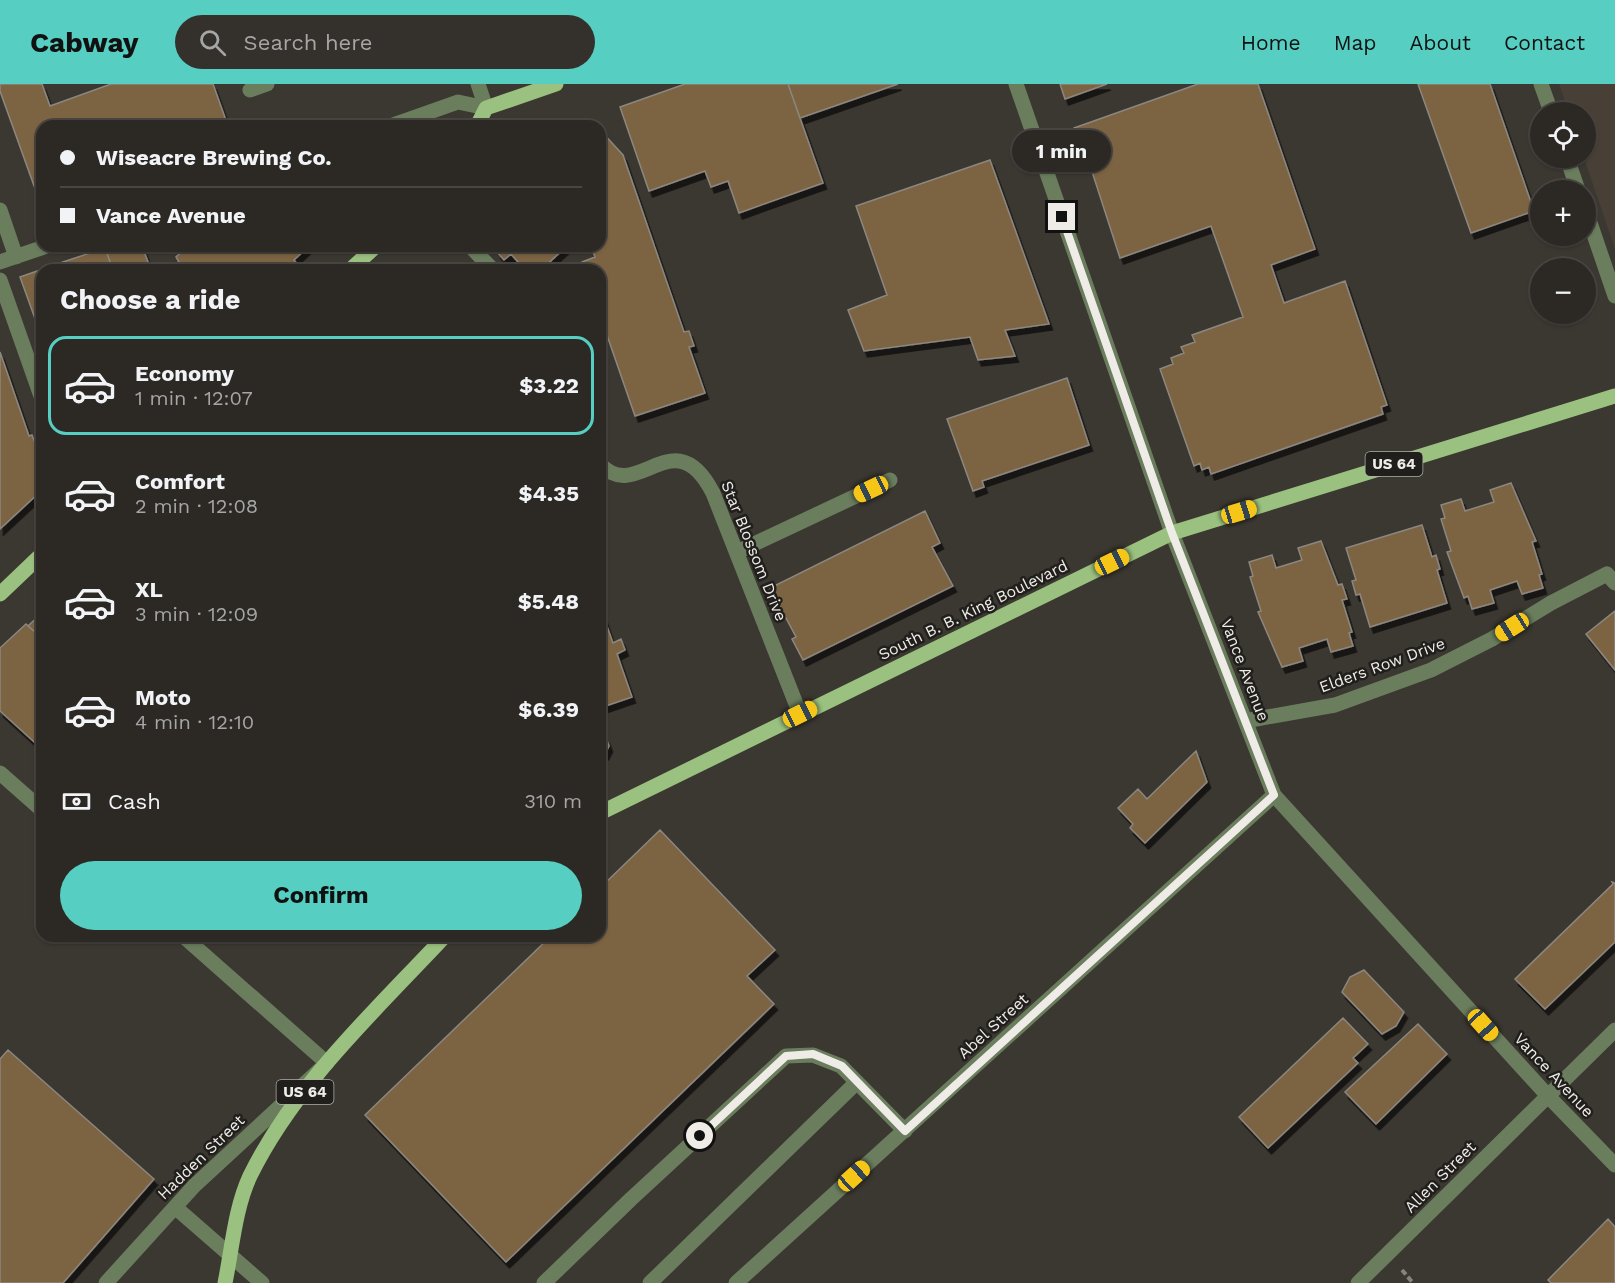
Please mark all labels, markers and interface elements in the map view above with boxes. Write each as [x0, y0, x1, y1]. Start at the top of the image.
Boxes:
search box [175, 15, 595, 69]
text: Cabway [30, 26, 139, 59]
icon: search [196, 26, 229, 59]
text: Search here [244, 30, 373, 55]
text: Home [1241, 30, 1301, 55]
text: Map [1334, 30, 1377, 55]
text: About [1410, 30, 1471, 55]
text: Contact [1504, 30, 1585, 55]
map controls [1530, 102, 1596, 324]
button: locate [1530, 102, 1596, 168]
callout: 1 min [1012, 130, 1112, 172]
text: 1 min [1036, 139, 1087, 163]
text: Wiseacre Brewing Co. [96, 145, 332, 170]
button: + [1530, 180, 1596, 246]
text: Vance Avenue [96, 203, 246, 228]
route end [1048, 203, 1075, 230]
button: − [1530, 258, 1596, 324]
text: Choose a ride [60, 284, 240, 316]
icon: car [63, 359, 117, 413]
text: Economy [135, 361, 234, 386]
text: $3.22 [519, 373, 579, 398]
text: 1 min · 12:07 [135, 386, 253, 410]
road number: US 64 [1366, 452, 1422, 476]
icon: car [63, 467, 117, 521]
text: Comfort [135, 469, 225, 494]
car [851, 473, 891, 505]
street label: Star Blossom Drive [717, 478, 791, 624]
text: $4.35 [519, 481, 579, 506]
text: 2 min · 12:08 [135, 494, 258, 518]
car [1219, 498, 1259, 526]
car [1092, 546, 1132, 578]
street label: South B. B. King Boulevard [875, 556, 1071, 664]
icon: car [63, 575, 117, 629]
text: XL [135, 577, 163, 602]
text: $5.48 [518, 589, 579, 614]
text: 3 min · 12:09 [135, 602, 258, 626]
car [1492, 610, 1532, 644]
street label: Vance Avenue [1217, 616, 1273, 724]
street label: Elders Row Drive [1317, 633, 1447, 697]
icon: car [63, 683, 117, 737]
text: Moto [135, 685, 191, 710]
text: $6.39 [518, 697, 579, 722]
car [780, 698, 820, 730]
text: 4 min · 12:10 [135, 710, 254, 734]
icon: cash [60, 785, 93, 818]
text: Cash [108, 789, 161, 814]
text: 310 m [524, 789, 582, 813]
button: Confirm [60, 861, 582, 930]
street label: Abel Street [954, 989, 1032, 1062]
car [1464, 1006, 1502, 1044]
street label: Vance Avenue [1510, 1029, 1598, 1121]
road number: US 64 [276, 1080, 334, 1104]
street label: Hadden Street [154, 1111, 249, 1203]
route start [686, 1122, 713, 1149]
street label: Allen Street [1400, 1137, 1480, 1217]
car [835, 1157, 873, 1195]

